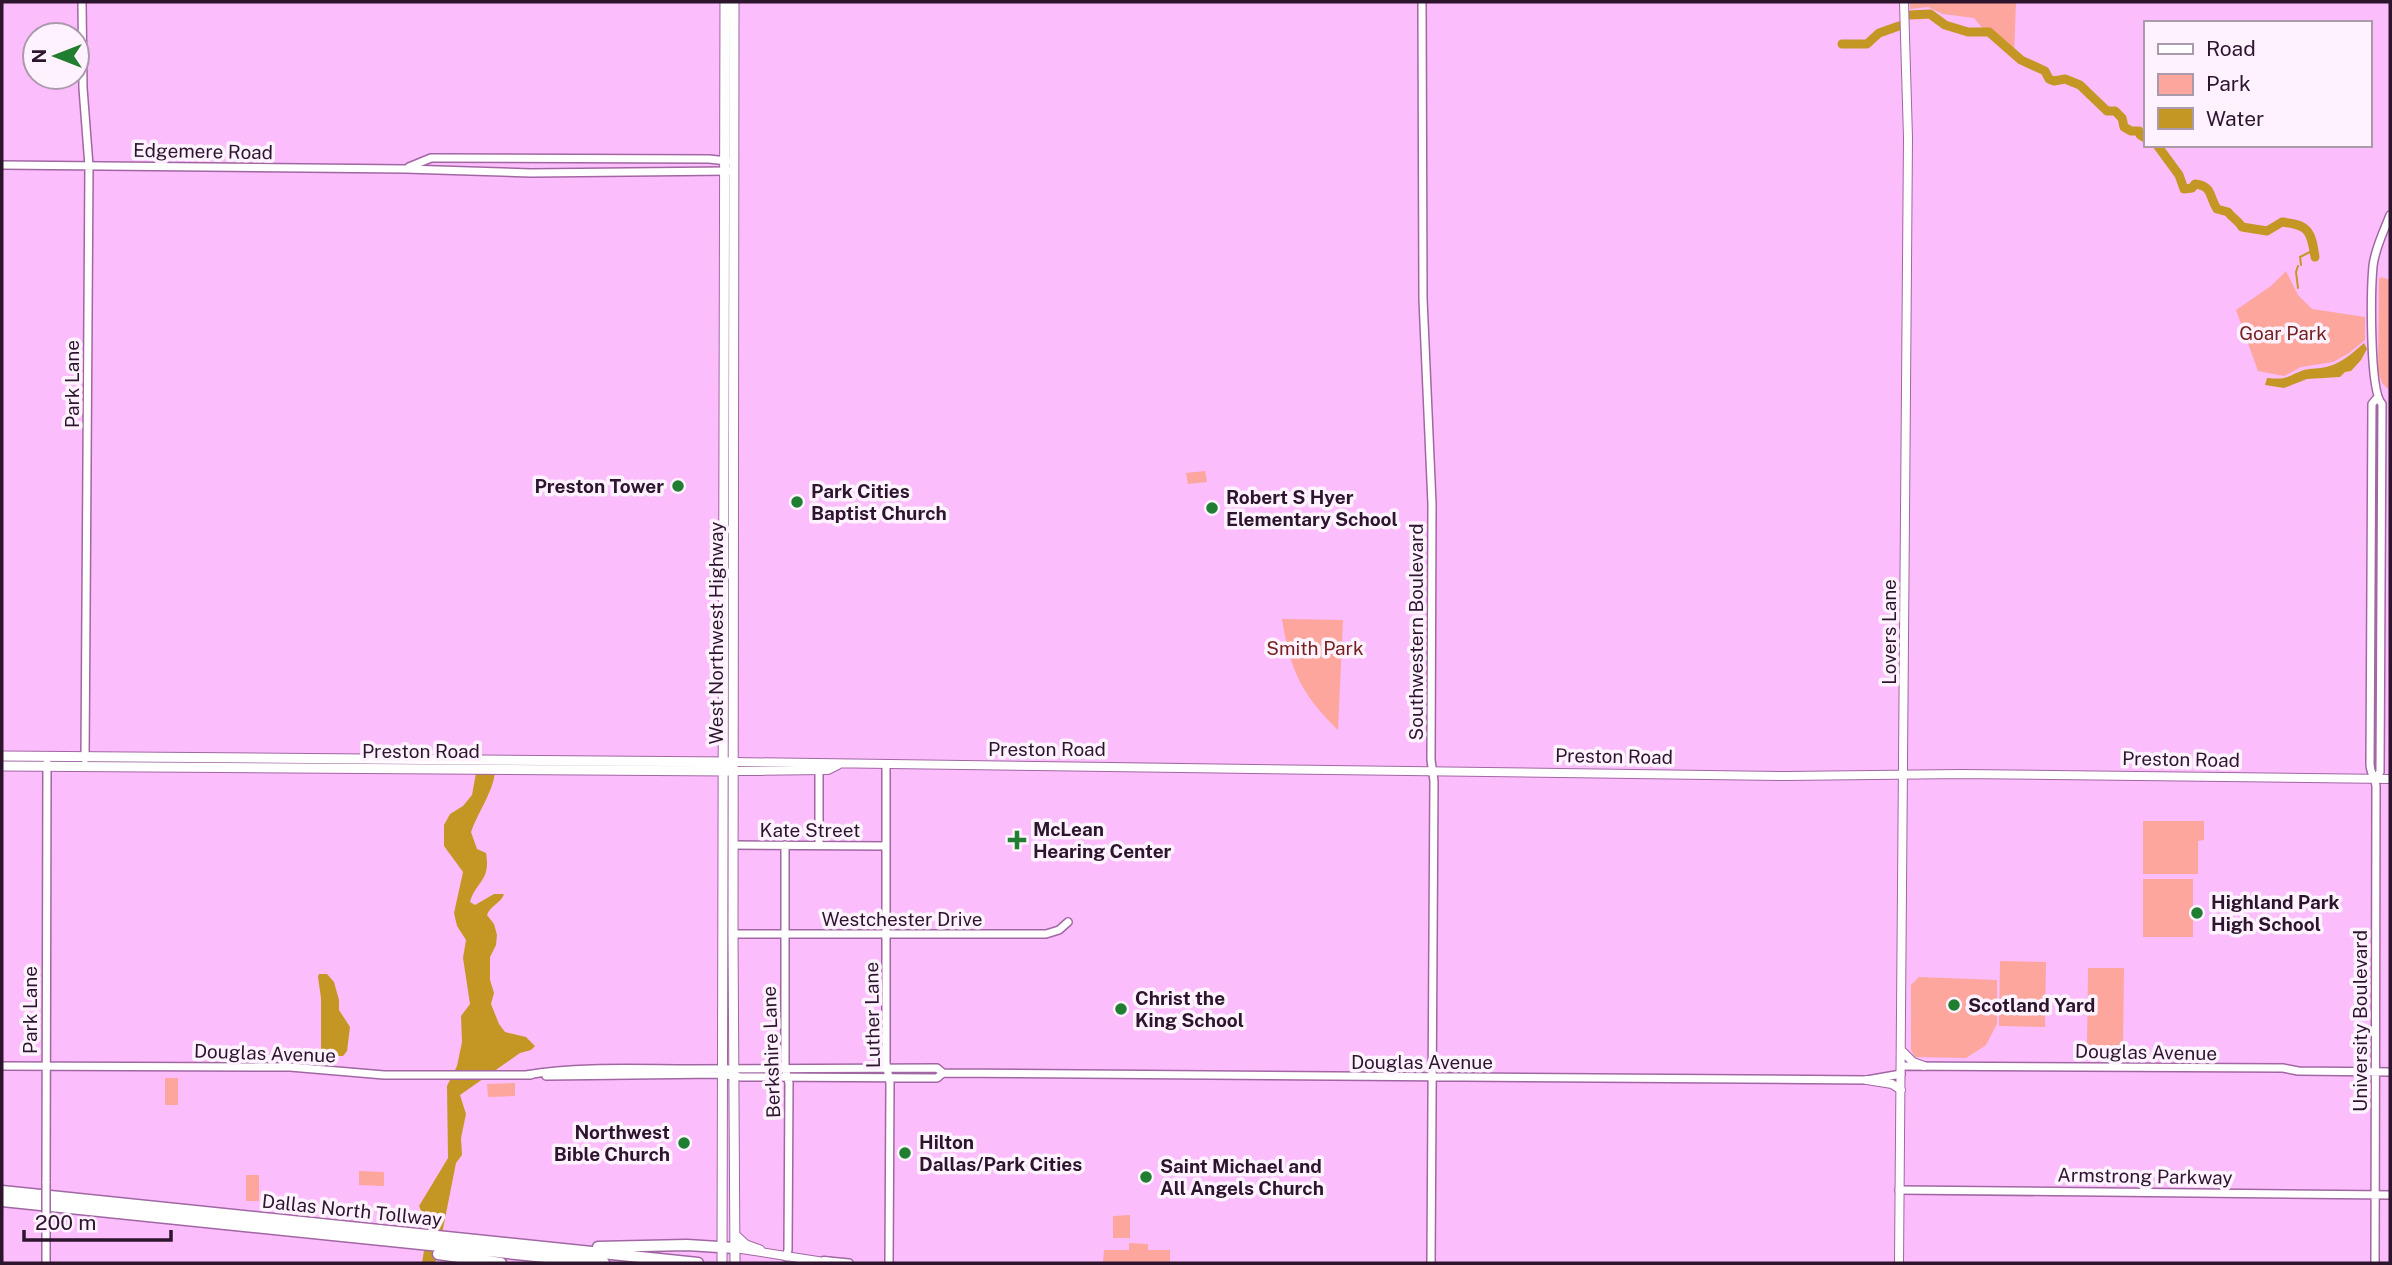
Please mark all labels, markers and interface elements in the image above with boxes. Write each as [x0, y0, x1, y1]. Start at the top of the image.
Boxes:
north arrow [21, 21, 91, 91]
legend [2144, 21, 2371, 147]
text: Road [2206, 36, 2256, 61]
text: N [28, 49, 50, 63]
text: Park [2206, 71, 2251, 96]
text: Water [2206, 106, 2264, 131]
street label: Edgemere Road [133, 139, 273, 163]
park label: Goar Park [2239, 322, 2327, 344]
street label: Park Lane [61, 340, 83, 428]
place label: Preston Tower [534, 475, 664, 497]
marker: Preston Tower [670, 478, 686, 494]
place label: Park Cities Baptist Church [811, 480, 947, 524]
place label: Robert S Hyer Elementary School [1226, 486, 1398, 530]
marker: Park Cities Baptist Church [789, 494, 805, 510]
marker: Robert S Hyer Elementary School [1204, 500, 1220, 516]
street label: West Northwest Highway [705, 522, 727, 744]
street label: Southwestern Boulevard [1405, 523, 1427, 741]
street label: Lovers Lane [1878, 579, 1900, 685]
park label: Smith Park [1266, 637, 1364, 659]
street label: Preston Road [988, 738, 1106, 760]
street label: Preston Road [362, 740, 480, 762]
street label: Preston Road [1555, 744, 1673, 768]
street label: Preston Road [2122, 747, 2240, 771]
place label: McLean Hearing Center [1033, 818, 1172, 862]
street label: Kate Street [760, 819, 860, 841]
marker: McLean Hearing Center [1007, 830, 1027, 850]
place label: Highland Park High School [2211, 891, 2340, 935]
marker: Highland Park High School [2189, 905, 2205, 921]
street label: Westchester Drive [821, 908, 983, 930]
street label: University Boulevard [2349, 930, 2371, 1112]
street label: Luther Lane [860, 962, 884, 1068]
street label: Park Lane [19, 966, 41, 1054]
street label: Berkshire Lane [758, 986, 784, 1118]
place label: Christ the King School [1135, 987, 1244, 1031]
place label: Scotland Yard [1968, 994, 2095, 1016]
marker: Scotland Yard [1946, 997, 1962, 1013]
marker: Christ the King School [1113, 1001, 1129, 1017]
street label: Douglas Avenue [194, 1040, 336, 1066]
street label: Douglas Avenue [2075, 1040, 2217, 1064]
street label: Douglas Avenue [1351, 1051, 1493, 1073]
place label: Northwest Bible Church [554, 1121, 670, 1165]
place label: Hilton Dallas/Park Cities [919, 1131, 1082, 1175]
marker: Northwest Bible Church [676, 1135, 692, 1151]
marker: Hilton Dallas/Park Cities [897, 1145, 913, 1161]
place label: Saint Michael and All Angels Church [1160, 1155, 1324, 1199]
street label: Armstrong Parkway [2057, 1163, 2233, 1189]
marker: Saint Michael and All Angels Church [1138, 1169, 1154, 1185]
street label: Dallas North Tollway [261, 1190, 443, 1230]
scale bar [24, 1198, 172, 1242]
text: 200 m [35, 1210, 96, 1235]

